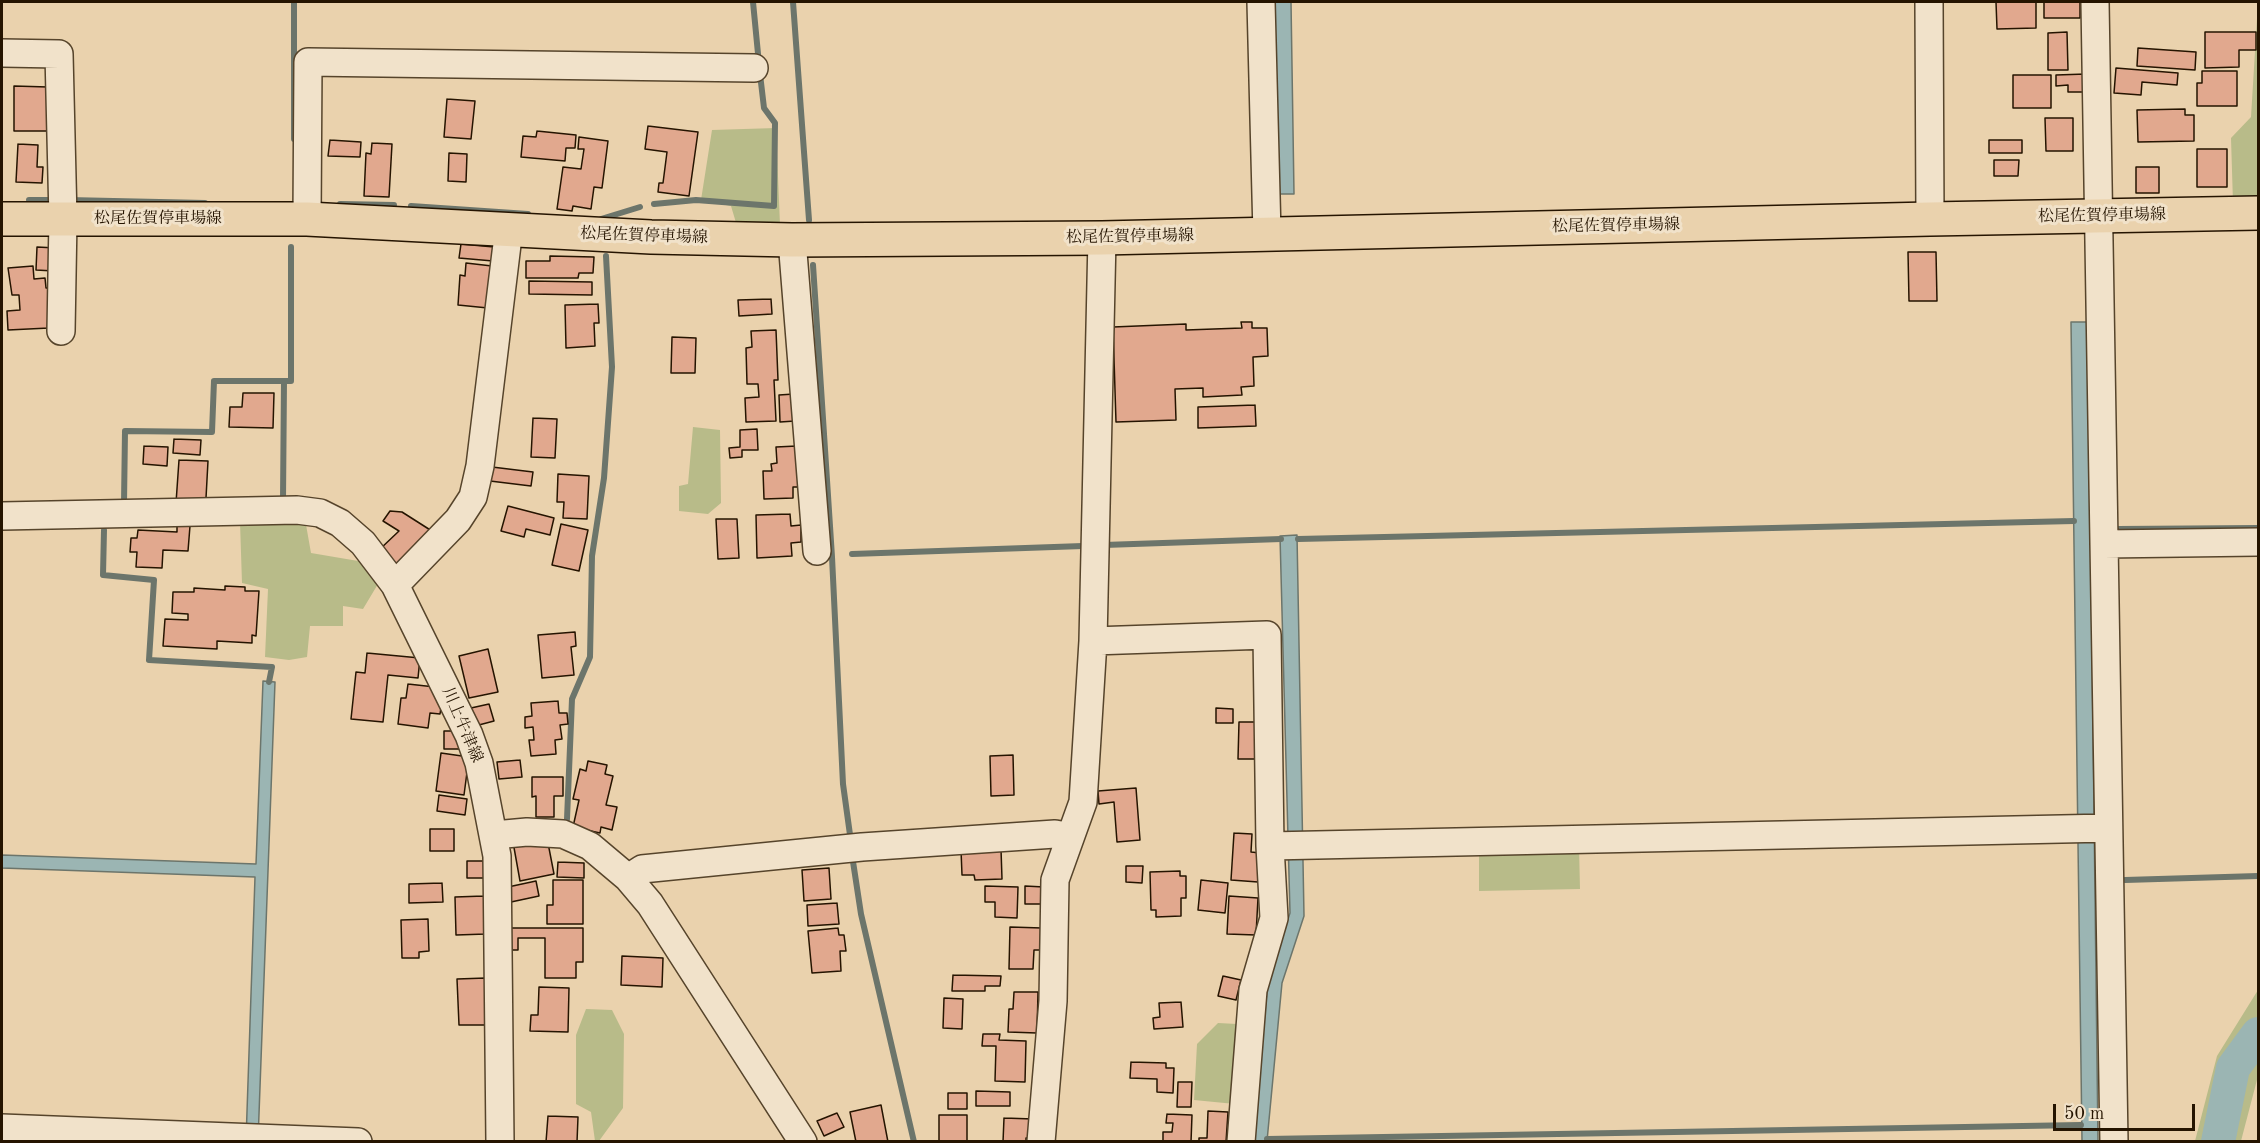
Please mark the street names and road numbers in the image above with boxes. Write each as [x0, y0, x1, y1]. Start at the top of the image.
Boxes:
street label: 松尾佐賀停車場線 [2038, 205, 2166, 227]
street label: 松尾佐賀停車場線 [94, 209, 222, 229]
street label: 松尾佐賀停車場線 [1552, 215, 1680, 237]
street label: 松尾佐賀停車場線 [580, 224, 708, 248]
street label: 松尾佐賀停車場線 [1066, 226, 1194, 248]
street label: 川上牛津線 [438, 684, 486, 766]

